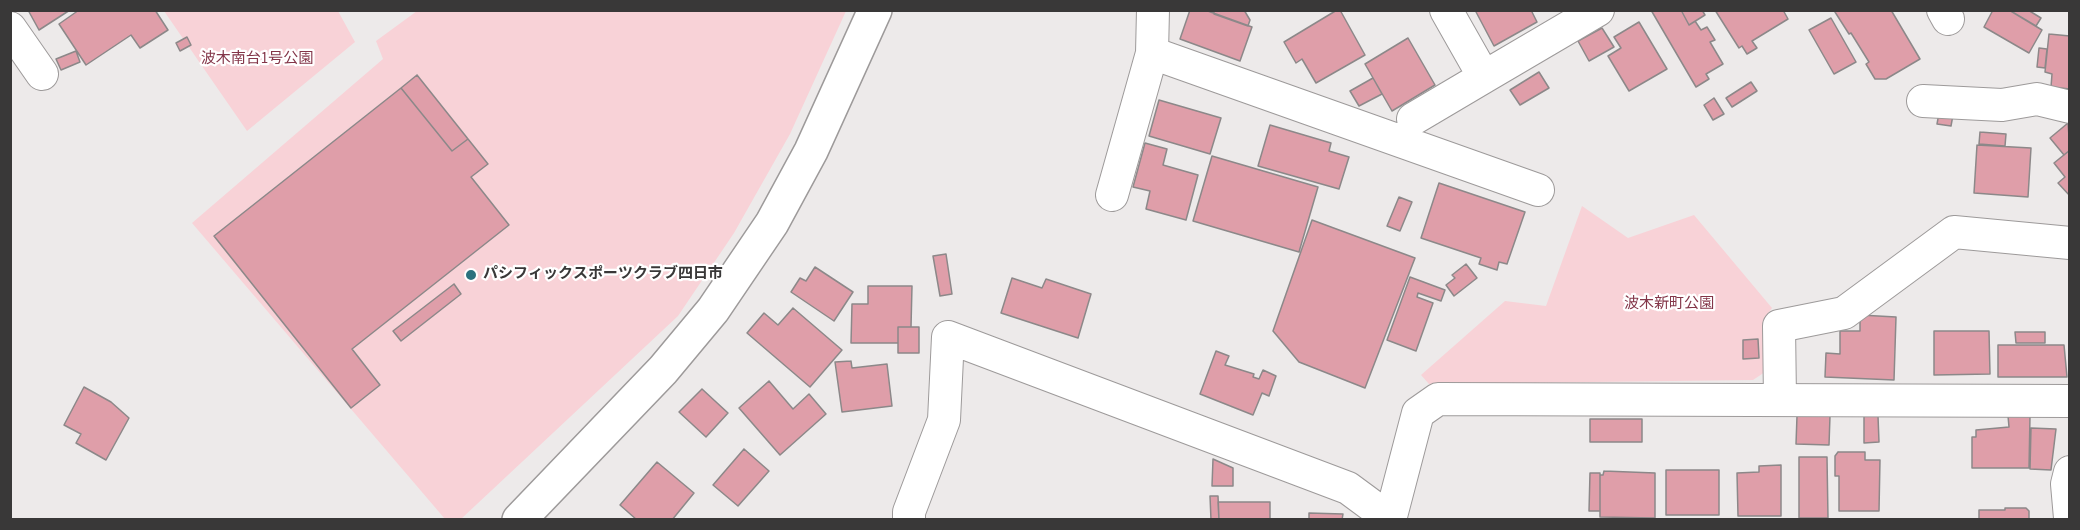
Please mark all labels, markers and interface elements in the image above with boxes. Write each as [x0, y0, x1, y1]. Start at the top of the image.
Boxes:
park label: 波木南台1号公園 [201, 51, 313, 69]
place label: パシフィックスポーツクラブ四日市 [483, 266, 723, 284]
marker: パシフィックスポーツクラブ四日市 [464, 268, 478, 282]
park label: 波木新町公園 [1624, 296, 1714, 314]

